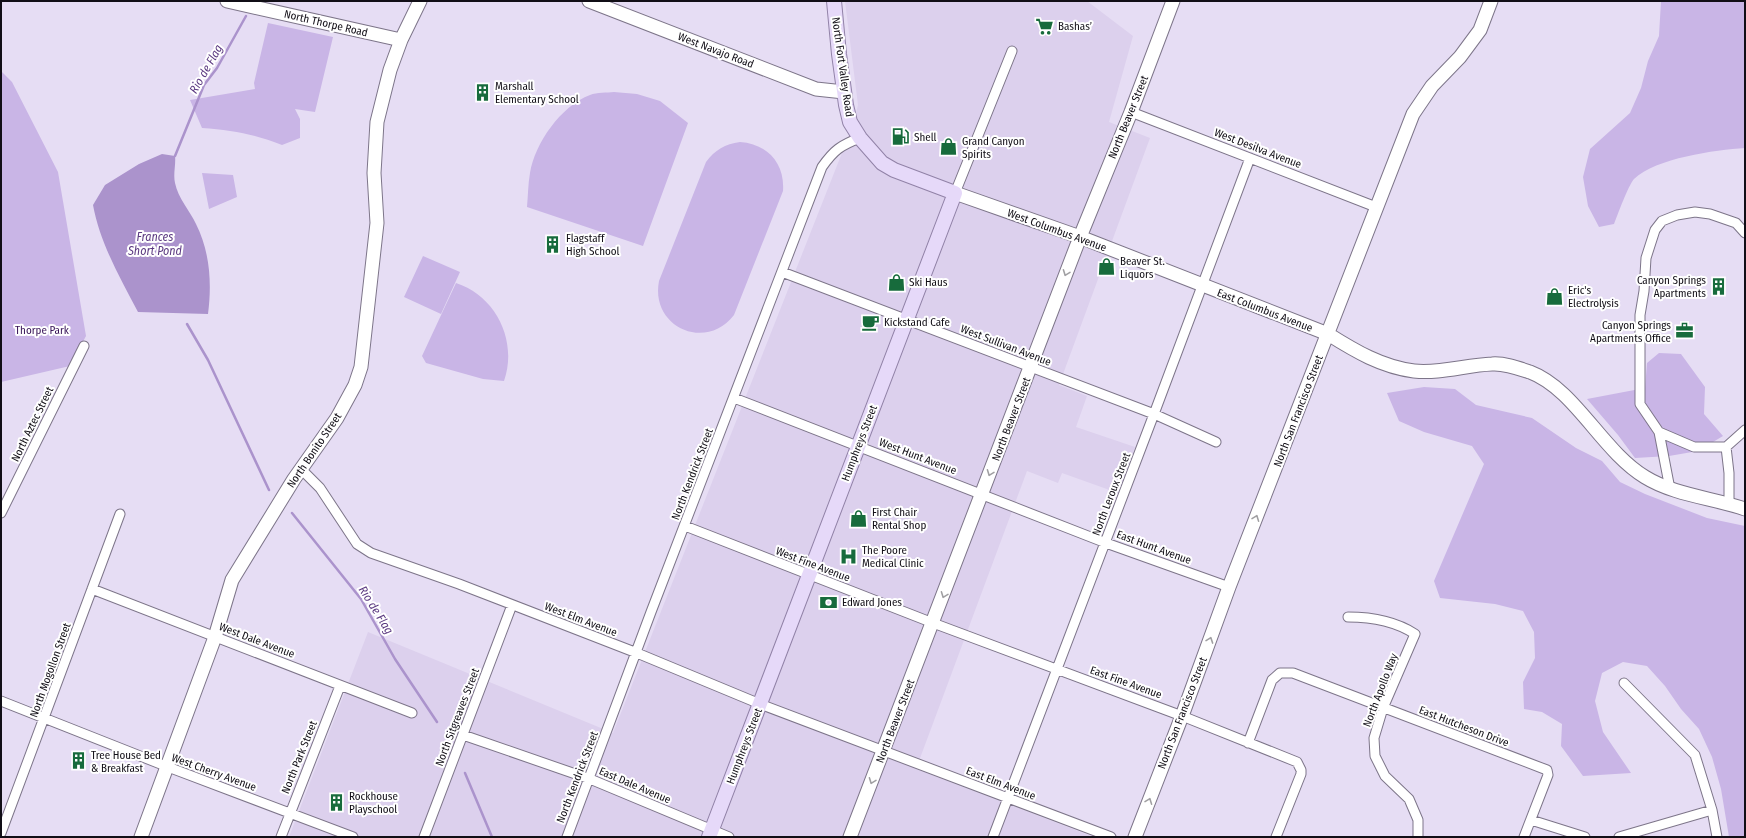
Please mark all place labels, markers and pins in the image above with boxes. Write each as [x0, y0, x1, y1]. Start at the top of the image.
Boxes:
supermarket icon: Bashas’ [1035, 16, 1055, 36]
place label: Bashas’ [1058, 20, 1092, 33]
place label: Marshall Elementary School [495, 80, 579, 106]
building icon: Marshall Elementary School [472, 82, 492, 102]
fuel station icon: Shell [891, 127, 911, 147]
place label: Shell [914, 131, 937, 144]
place label: Grand Canyon Spirits [962, 135, 1025, 161]
shop icon: Grand Canyon Spirits [939, 137, 959, 157]
place label: Flagstaff High School [566, 232, 620, 258]
building icon: Flagstaff High School [543, 234, 563, 254]
place label: Beaver St. Liquors [1120, 255, 1165, 281]
shop icon: Beaver St. Liquors [1097, 257, 1117, 277]
shop icon: Ski Haus [886, 272, 906, 292]
place label: Canyon Springs Apartments [1637, 274, 1706, 300]
place label: Ski Haus [909, 276, 948, 289]
building icon: Canyon Springs Apartments [1709, 276, 1729, 296]
place label: Eric's Electrolysis [1568, 284, 1619, 310]
shop icon: Eric's Electrolysis [1545, 286, 1565, 306]
cafe icon: Kickstand Cafe [861, 312, 881, 332]
place label: Kickstand Cafe [884, 316, 950, 329]
place label: Canyon Springs Apartments Office [1590, 319, 1671, 345]
office icon: Canyon Springs Apartments Office [1674, 321, 1694, 341]
place label: First Chair Rental Shop [872, 506, 926, 532]
shop icon: First Chair Rental Shop [849, 508, 869, 528]
place label: The Poore Medical Clinic [862, 544, 924, 570]
hospital icon: The Poore Medical Clinic [839, 546, 859, 566]
bank icon: Edward Jones [819, 592, 839, 612]
place label: Edward Jones [842, 596, 902, 609]
place label: Tree House Bed & Breakfast [91, 749, 161, 775]
building icon: Tree House Bed & Breakfast [68, 751, 88, 771]
place label: Rockhouse Playschool [349, 790, 398, 816]
building icon: Rockhouse Playschool [326, 792, 346, 812]

